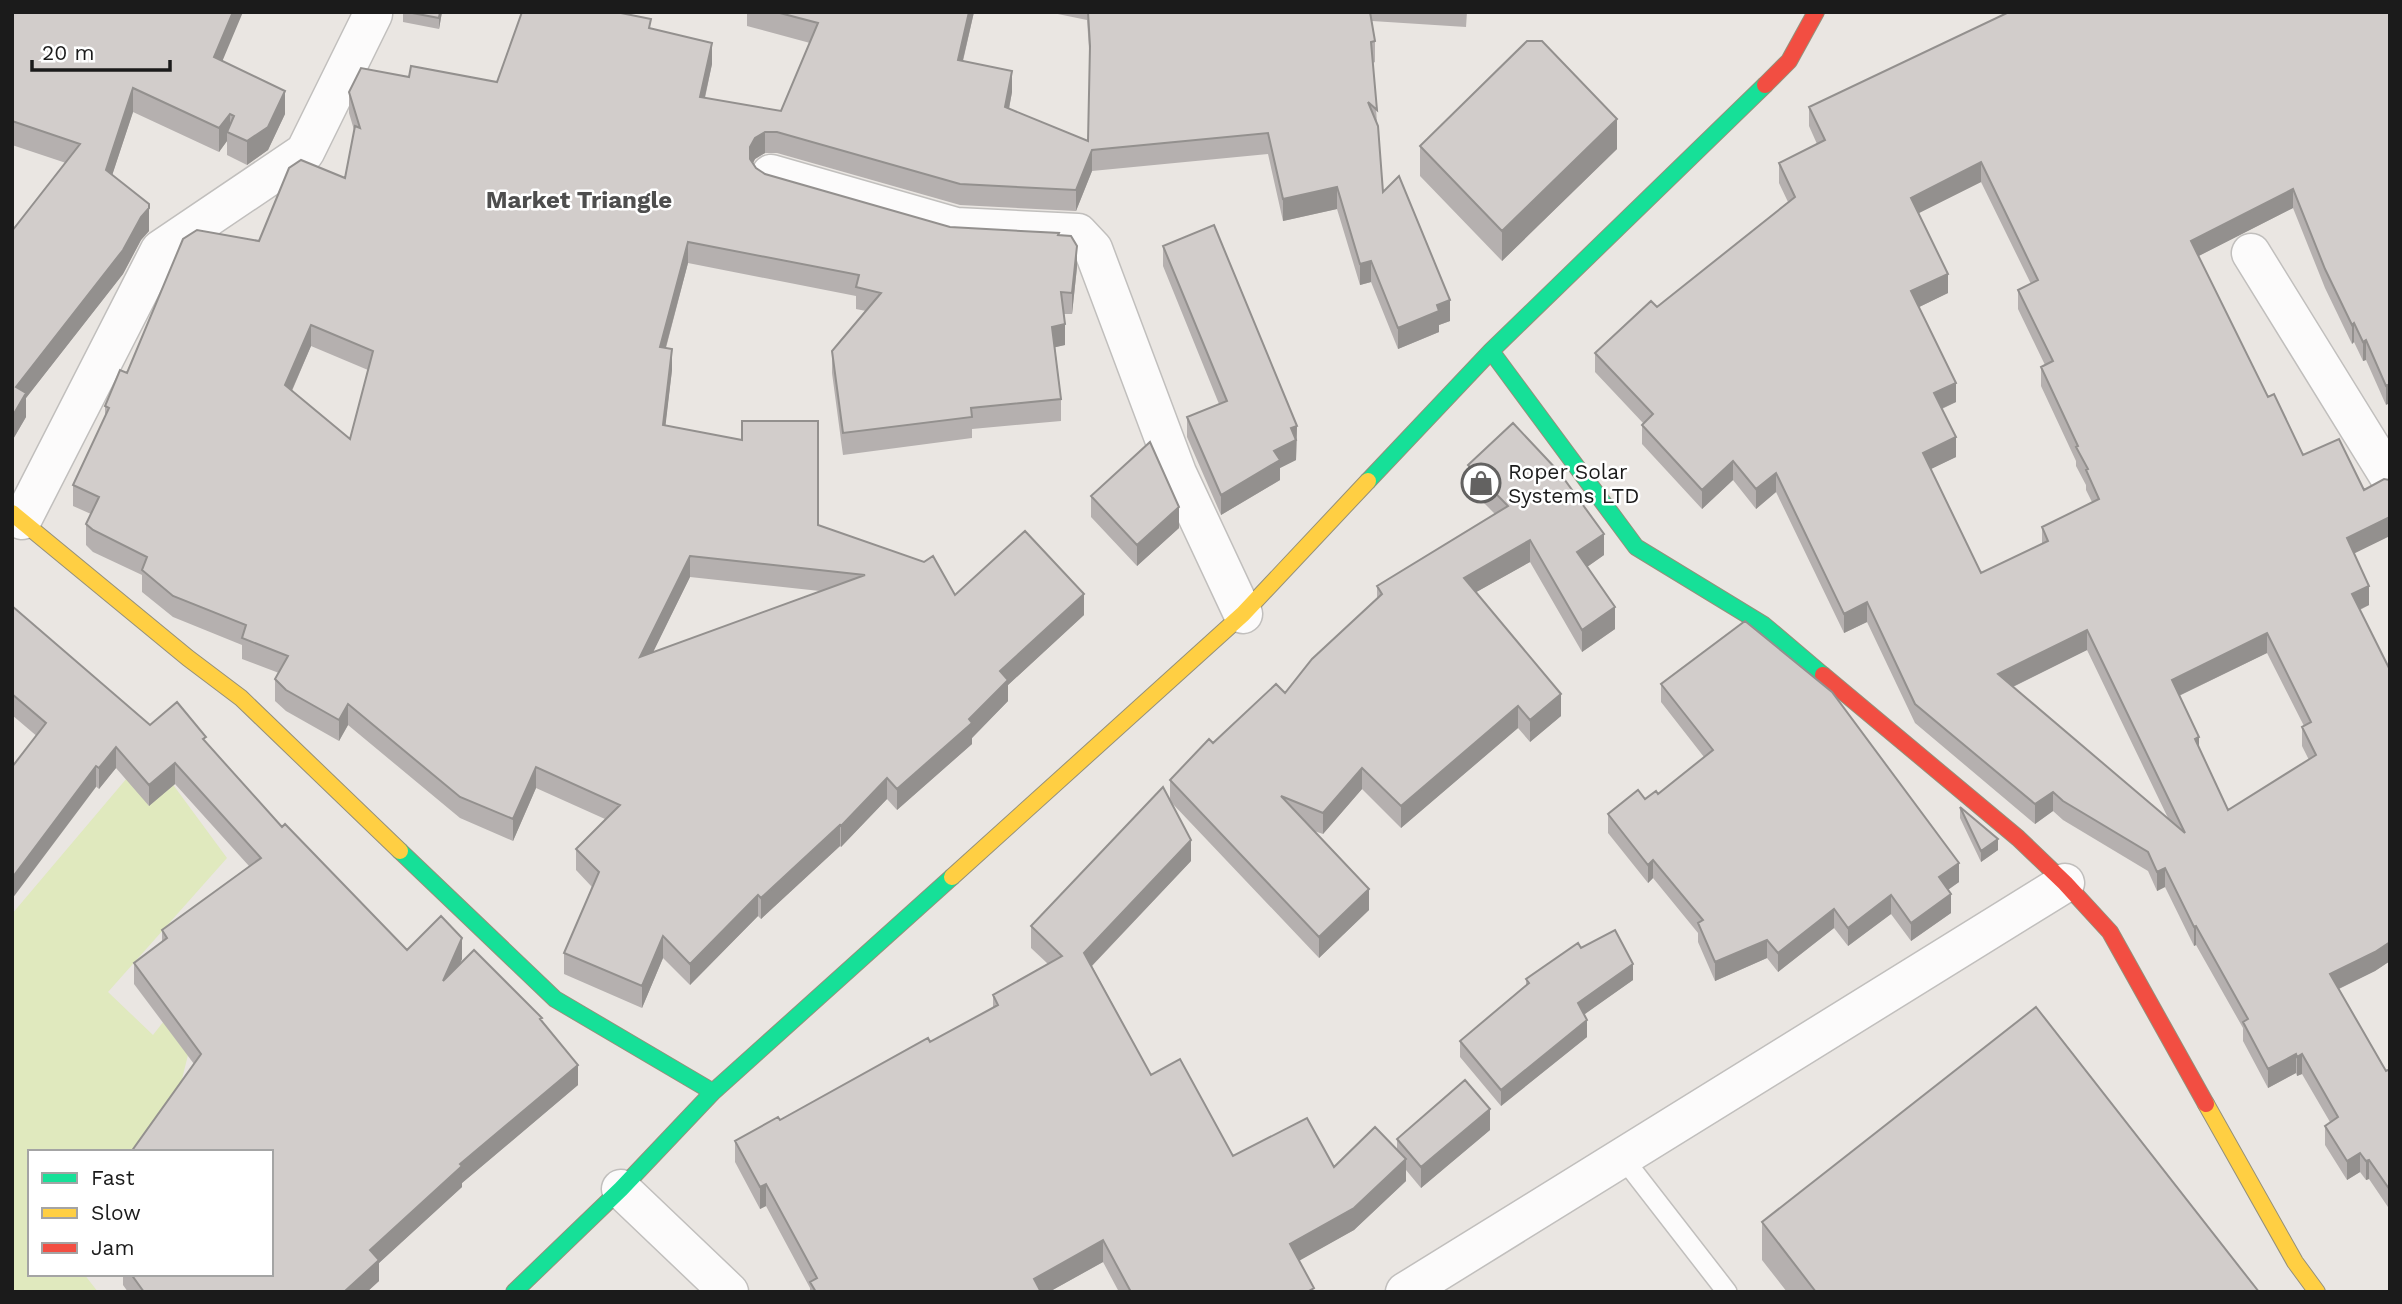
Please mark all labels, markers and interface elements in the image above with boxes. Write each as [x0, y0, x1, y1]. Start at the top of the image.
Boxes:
scale bar [32, 28, 170, 72]
text: 20 m [42, 40, 94, 65]
district label: Market Triangle [486, 186, 672, 214]
place label: Roper Solar Systems LTD [1508, 459, 1639, 508]
shop icon: Roper Solar Systems LTD [1460, 462, 1502, 504]
legend [28, 1150, 273, 1276]
text: Fast [91, 1165, 135, 1190]
text: Slow [91, 1200, 141, 1225]
text: Jam [91, 1235, 134, 1260]

